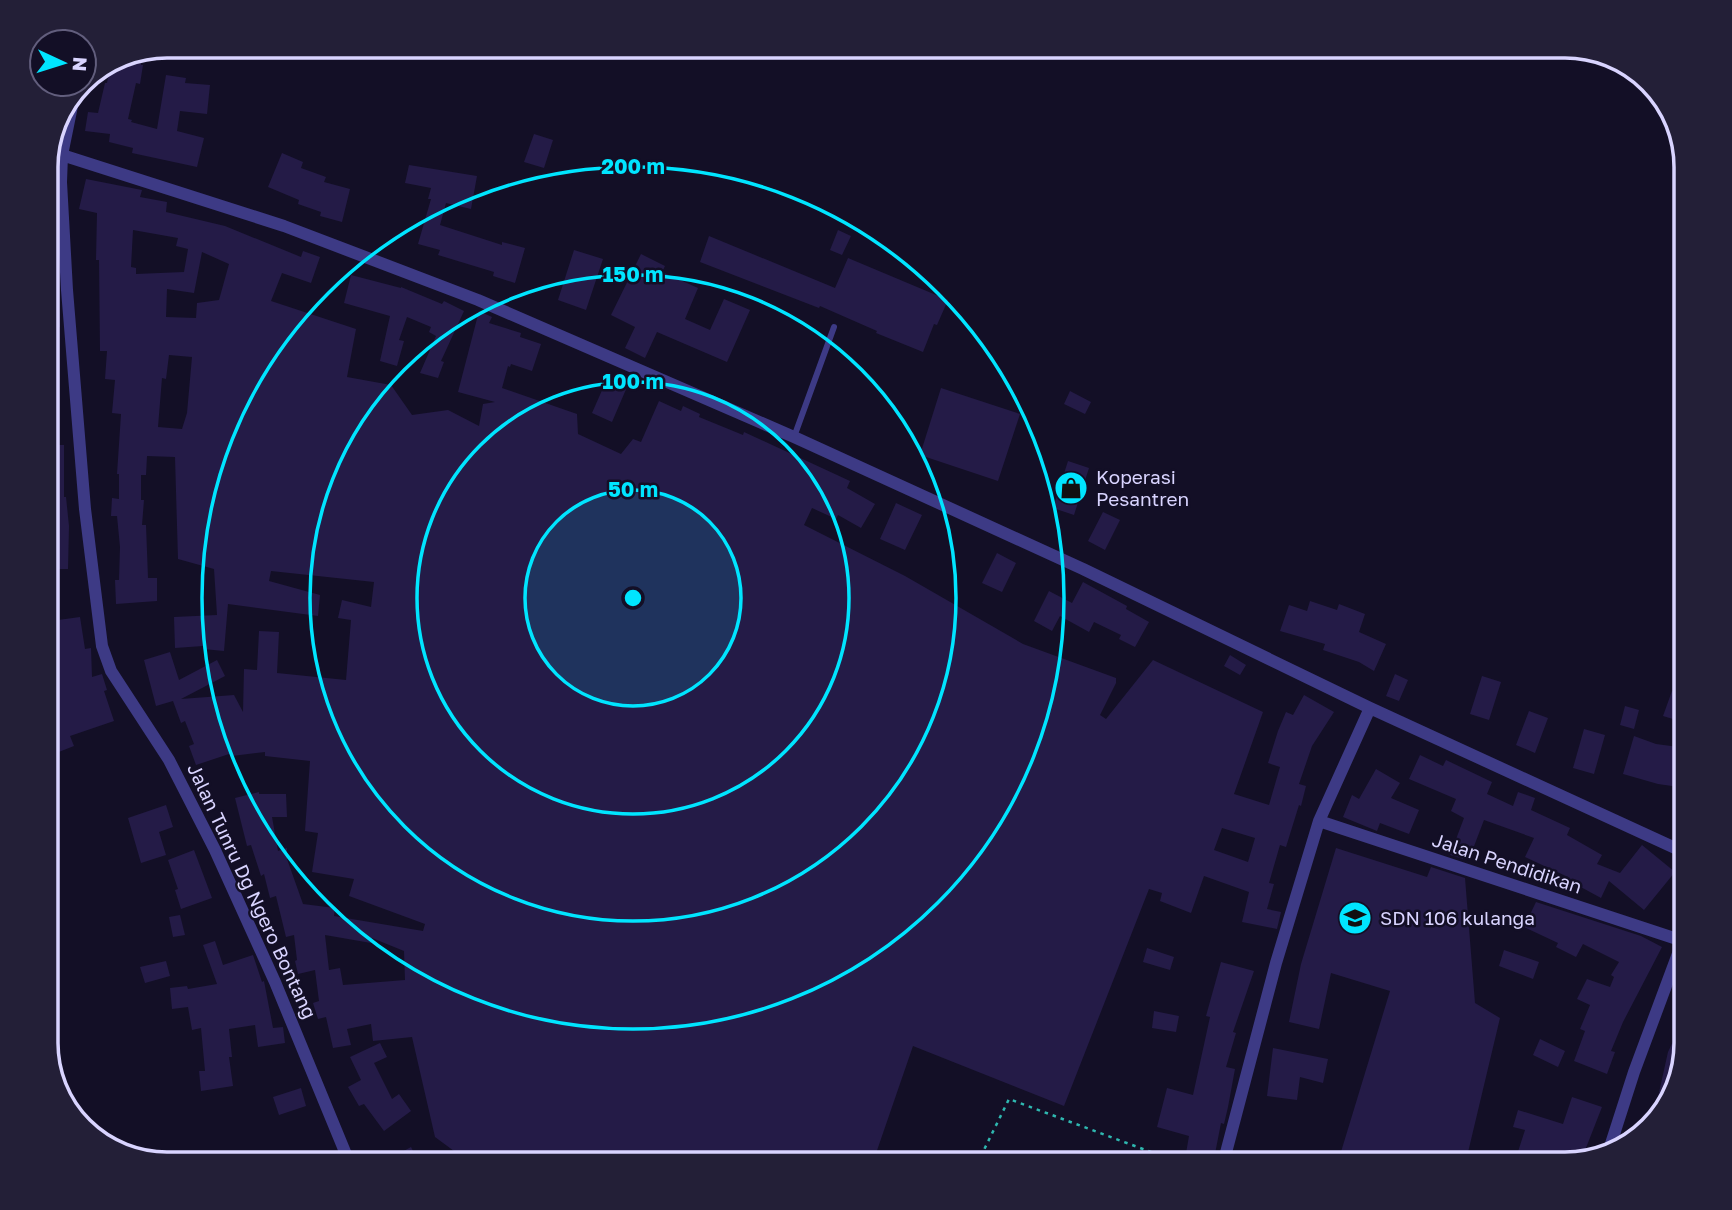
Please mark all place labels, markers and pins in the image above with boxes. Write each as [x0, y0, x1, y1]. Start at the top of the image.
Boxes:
place label: Koperasi Pesantren [1096, 465, 1189, 510]
shop icon: Koperasi Pesantren [1052, 469, 1090, 507]
centre of rings [621, 586, 645, 610]
school or university icon: SDN 106 kulanga [1336, 899, 1374, 937]
place label: SDN 106 kulanga [1380, 906, 1535, 929]

